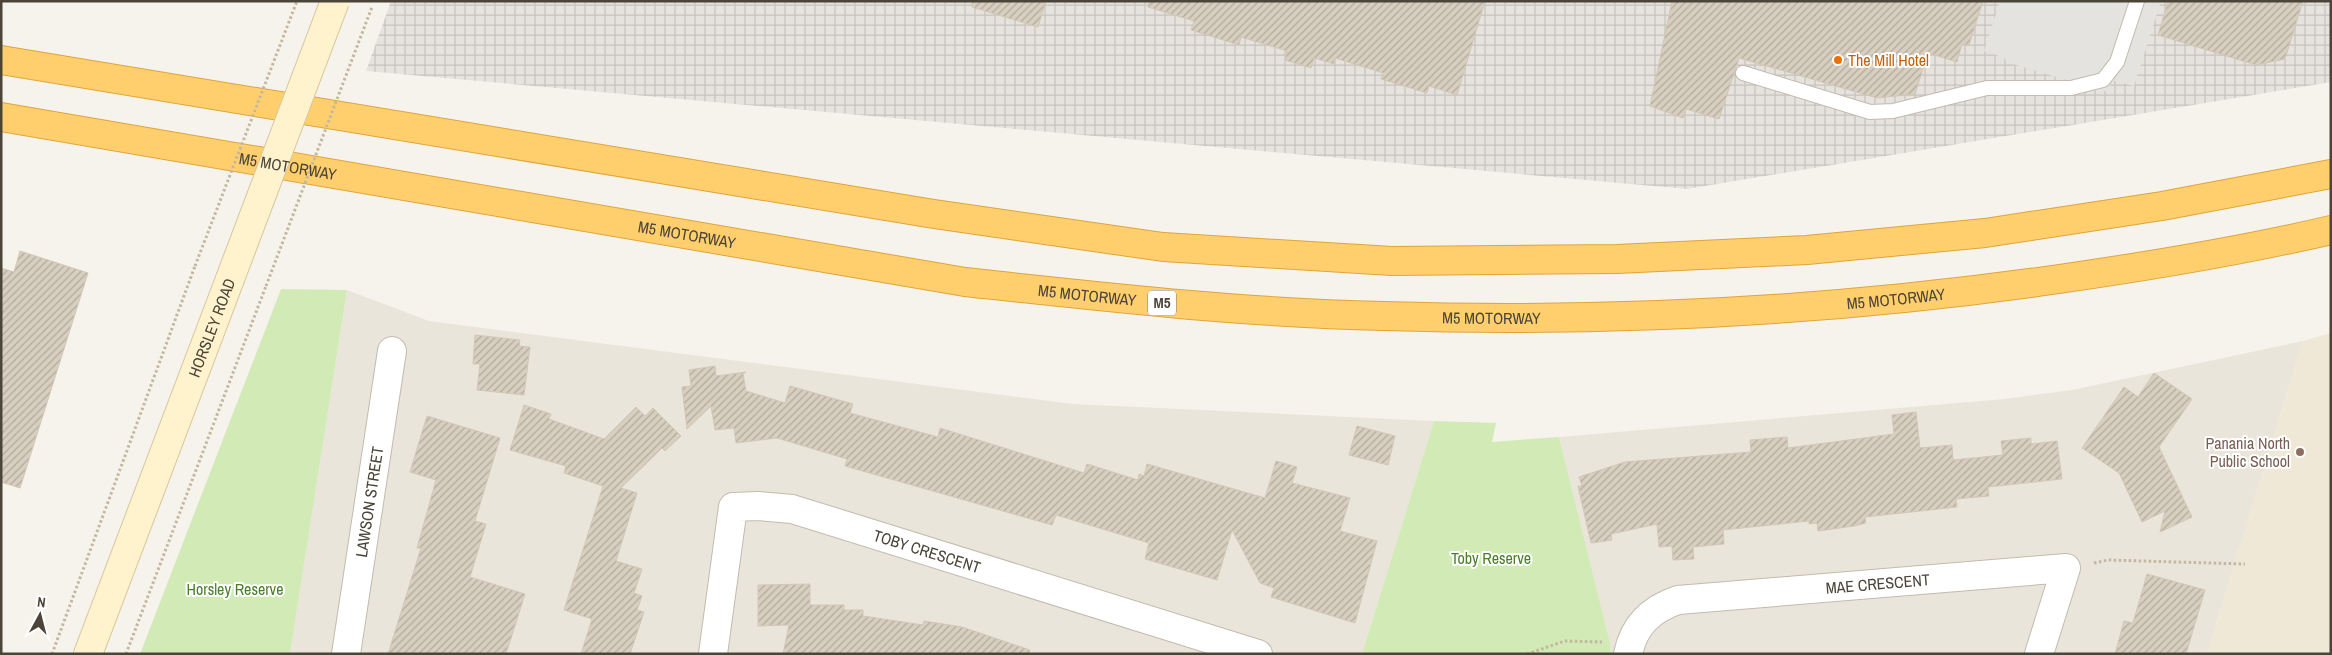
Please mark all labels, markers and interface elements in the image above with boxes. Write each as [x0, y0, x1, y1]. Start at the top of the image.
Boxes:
place label: The Mill Hotel [1848, 49, 1929, 71]
marker: The Mill Hotel [1832, 54, 1844, 66]
street label: M5 MOTORWAY [237, 147, 339, 185]
street label: M5 MOTORWAY [636, 215, 738, 254]
street label: HORSLEY ROAD [183, 275, 240, 380]
street label: M5 MOTORWAY [1037, 279, 1138, 311]
street label: M5 MOTORWAY [1846, 283, 1946, 314]
road number: M5 [1148, 290, 1176, 316]
street label: M5 MOTORWAY [1442, 306, 1541, 329]
place label: Panania North Public School [2205, 432, 2290, 472]
street label: LAWSON STREET [350, 445, 388, 559]
marker: Panania North Public School [2294, 446, 2306, 458]
street label: TOBY CRESCENT [871, 524, 983, 578]
park label: Toby Reserve [1451, 547, 1531, 569]
street label: MAE CRESCENT [1825, 568, 1931, 599]
park label: Horsley Reserve [187, 578, 283, 600]
north arrow [15, 590, 65, 640]
text: N [36, 593, 47, 612]

